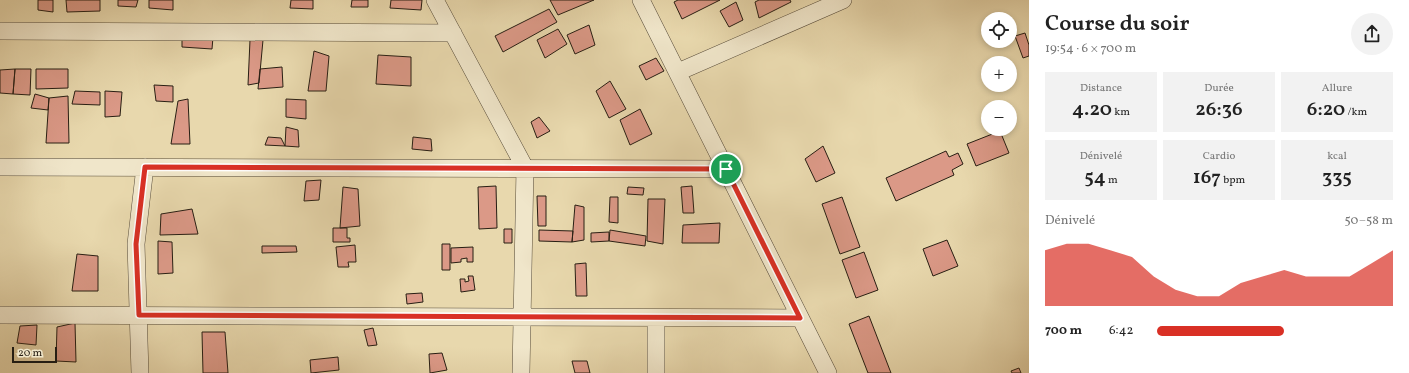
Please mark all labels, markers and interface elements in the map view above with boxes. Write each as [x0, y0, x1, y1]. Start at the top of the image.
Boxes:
text: Course du soir [1045, 9, 1190, 40]
map controls [981, 12, 1017, 136]
button: locate [981, 12, 1017, 48]
button: share [1351, 13, 1393, 55]
text: 19:54 · 6 × 700 m [1045, 40, 1136, 58]
button: + [981, 56, 1017, 92]
text: Distance [1080, 81, 1122, 96]
text: Durée [1204, 81, 1234, 96]
text: Allure [1322, 81, 1352, 96]
text: 4.20 [1072, 96, 1112, 124]
text: 26:36 [1195, 96, 1243, 124]
text: 6:20 [1307, 96, 1345, 124]
button: − [981, 100, 1017, 136]
text: km [1112, 105, 1130, 120]
text: /km [1345, 105, 1367, 120]
text: Dénivelé [1080, 149, 1122, 164]
text: Cardio [1203, 149, 1235, 164]
text: kcal [1327, 149, 1347, 164]
pin [709, 152, 743, 186]
icon: arrive [715, 158, 737, 180]
text: 54 [1084, 164, 1106, 192]
text: 167 [1193, 164, 1221, 192]
text: 335 [1322, 164, 1352, 192]
text: m [1106, 173, 1118, 188]
text: bpm [1221, 173, 1245, 188]
text: Dénivelé [1045, 212, 1095, 230]
text: 50–58 m [1344, 212, 1393, 230]
text: 700 m [1045, 322, 1082, 340]
text: 6:42 [1109, 322, 1133, 340]
scale bar [12, 345, 57, 364]
text: 20 m [18, 346, 42, 361]

